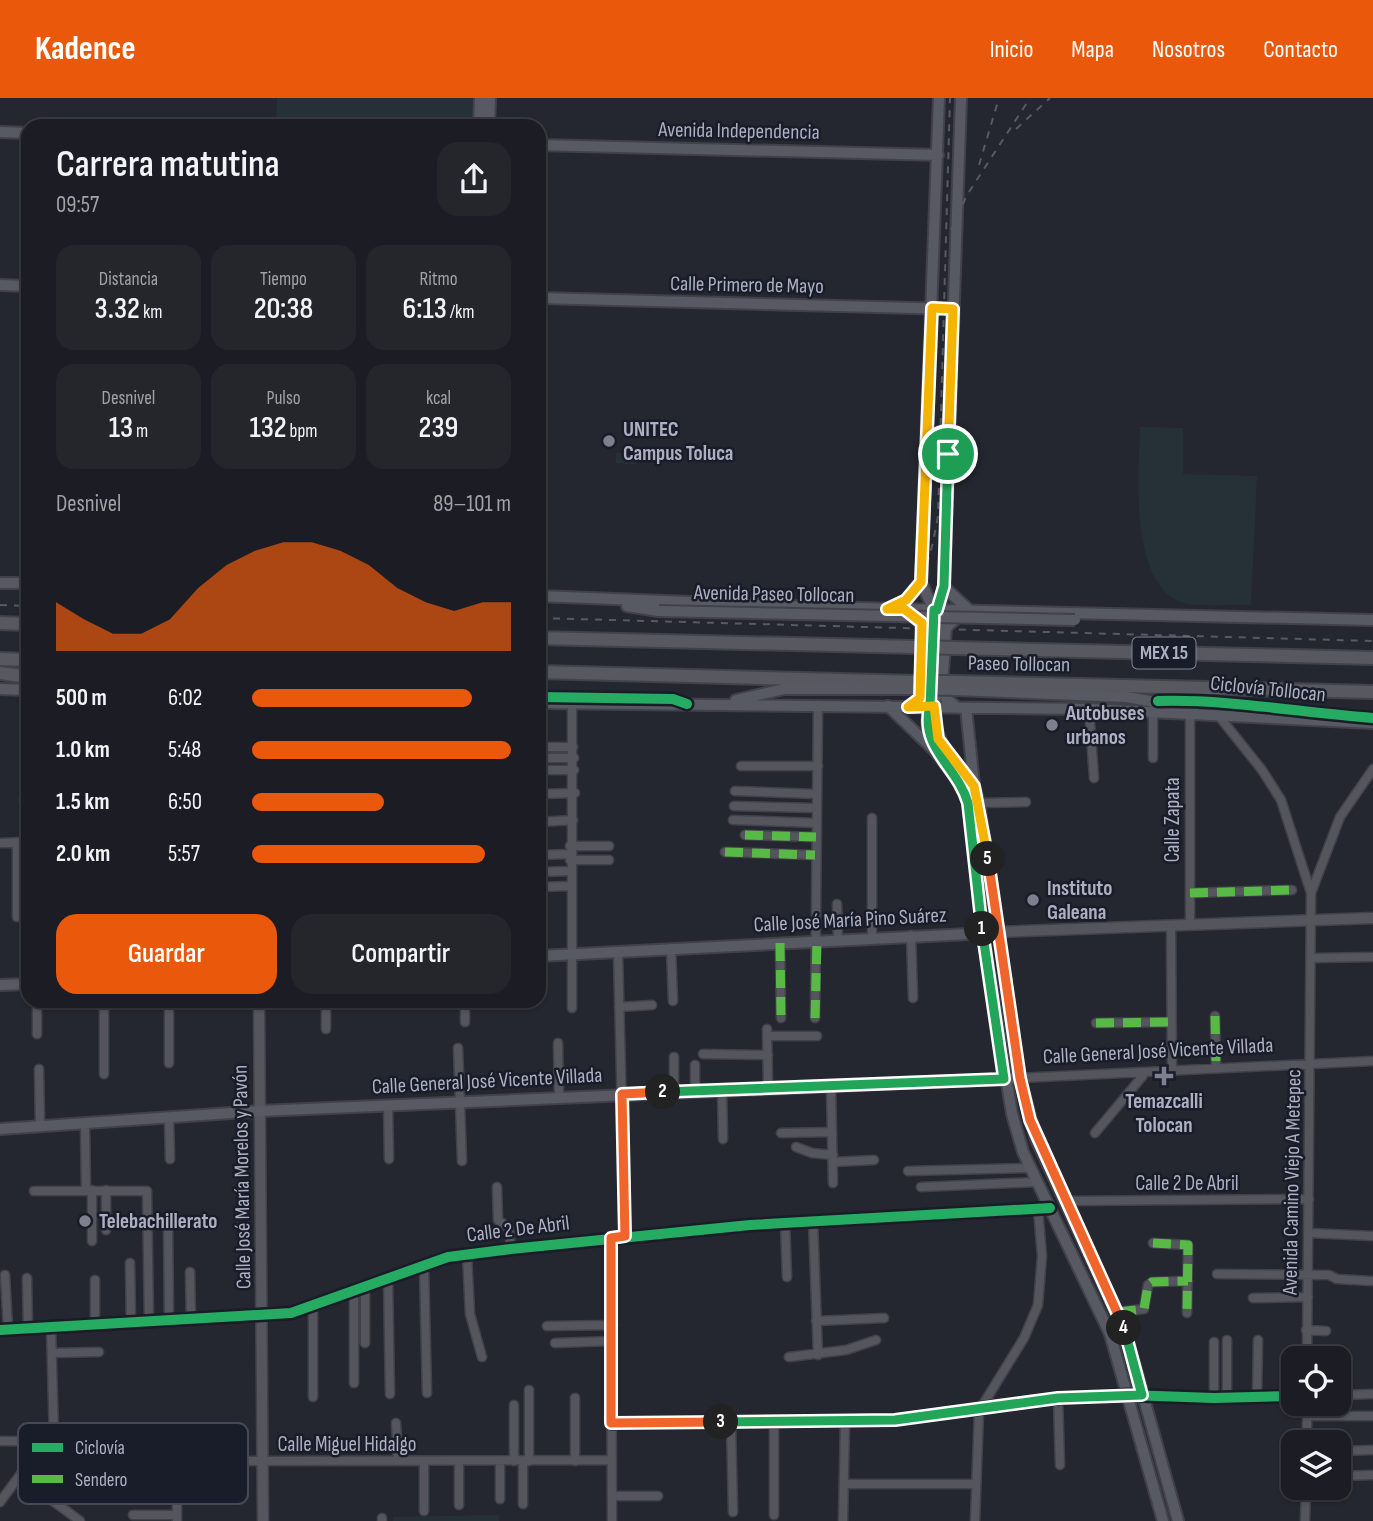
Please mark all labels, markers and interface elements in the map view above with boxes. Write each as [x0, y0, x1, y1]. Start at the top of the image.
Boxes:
text: Kadence [35, 29, 136, 69]
text: Inicio [990, 35, 1033, 64]
text: Mapa [1071, 35, 1114, 64]
text: Nosotros [1152, 35, 1225, 64]
text: Contacto [1263, 35, 1338, 64]
street label: Avenida Independencia [657, 117, 820, 145]
text: Carrera matutina [56, 142, 280, 187]
button: share [437, 142, 511, 216]
text: 09:57 [56, 191, 99, 219]
text: Distancia [99, 268, 158, 291]
text: Tiempo [260, 268, 307, 291]
text: Ritmo [419, 268, 458, 291]
street label: Calle Primero de Mayo [670, 271, 824, 299]
text: 3.32 [95, 291, 140, 327]
text: 20:38 [254, 291, 313, 327]
text: 6:13 [402, 291, 447, 327]
text: km [140, 301, 162, 324]
text: /km [447, 301, 475, 324]
text: Desnivel [102, 387, 155, 410]
text: Pulso [266, 387, 301, 410]
text: kcal [426, 387, 451, 410]
text: 13 [109, 410, 133, 446]
text: 132 [249, 410, 287, 446]
text: 239 [419, 410, 458, 446]
place label: UNITEC Campus Toluca [623, 417, 733, 466]
text: m [133, 420, 148, 443]
text: bpm [287, 420, 318, 443]
pin [918, 424, 978, 484]
marker: UNITEC Campus Toluca [601, 433, 617, 449]
icon: arrive [929, 435, 967, 473]
text: Desnivel [56, 490, 121, 518]
text: 89–101 m [433, 490, 511, 518]
street label: Avenida Paseo Tollocan [693, 580, 854, 608]
road number: MEX 15 [1132, 638, 1196, 668]
street label: Paseo Tollocan [968, 651, 1070, 677]
street label: Ciclovía Tollocan [1209, 671, 1327, 707]
text: 500 m [56, 684, 107, 712]
text: 6:02 [168, 684, 202, 712]
place label: Autobuses urbanos [1065, 701, 1145, 750]
marker: Autobuses urbanos [1044, 717, 1060, 733]
text: 1.0 km [56, 736, 110, 764]
text: 5:48 [168, 736, 201, 764]
street label: Calle Zapata [1160, 777, 1185, 863]
text: 1.5 km [56, 788, 109, 816]
text: 6:50 [168, 788, 202, 816]
text: 2.0 km [56, 840, 110, 868]
text: 5:57 [168, 840, 200, 868]
pin: 5 [970, 842, 1006, 876]
text: 5 [983, 847, 992, 870]
place label: Instituto Galeana [1047, 876, 1112, 925]
marker: Instituto Galeana [1025, 892, 1041, 908]
street label: Calle José María Pino Suárez [753, 902, 948, 938]
pin: 1 [964, 912, 1000, 946]
button: Guardar [56, 914, 277, 994]
button: Compartir [291, 914, 511, 994]
text: 1 [978, 917, 985, 940]
street label: Calle General José Vicente Villada [1042, 1032, 1274, 1070]
street label: Calle General José Vicente Villada [371, 1062, 603, 1100]
street label: Calle José María Morelos y Pavón [228, 1065, 256, 1289]
marker: Temazcalli Tolocan [1154, 1066, 1174, 1086]
street label: Avenida Camino Viejo A Metepec [1278, 1069, 1306, 1296]
pin: 2 [646, 1074, 680, 1110]
text: 2 [658, 1080, 667, 1103]
place label: Temazcalli Tolocan [1125, 1089, 1203, 1138]
street label: Calle 2 De Abril [1135, 1171, 1239, 1196]
place label: Telebachillerato [99, 1209, 218, 1234]
street label: Calle 2 De Abril [465, 1210, 571, 1248]
marker: Telebachillerato [77, 1213, 93, 1229]
pin: 4 [1106, 1310, 1142, 1346]
text: 4 [1119, 1316, 1128, 1339]
map controls [1281, 1346, 1351, 1500]
button: locate [1281, 1346, 1351, 1416]
pin: 3 [704, 1404, 738, 1440]
text: 3 [716, 1410, 725, 1433]
legend [18, 1423, 248, 1504]
button: layers [1281, 1430, 1351, 1500]
street label: Calle Miguel Hidalgo [277, 1432, 417, 1457]
text: Ciclovía [75, 1437, 125, 1460]
text: Sendero [75, 1469, 128, 1492]

